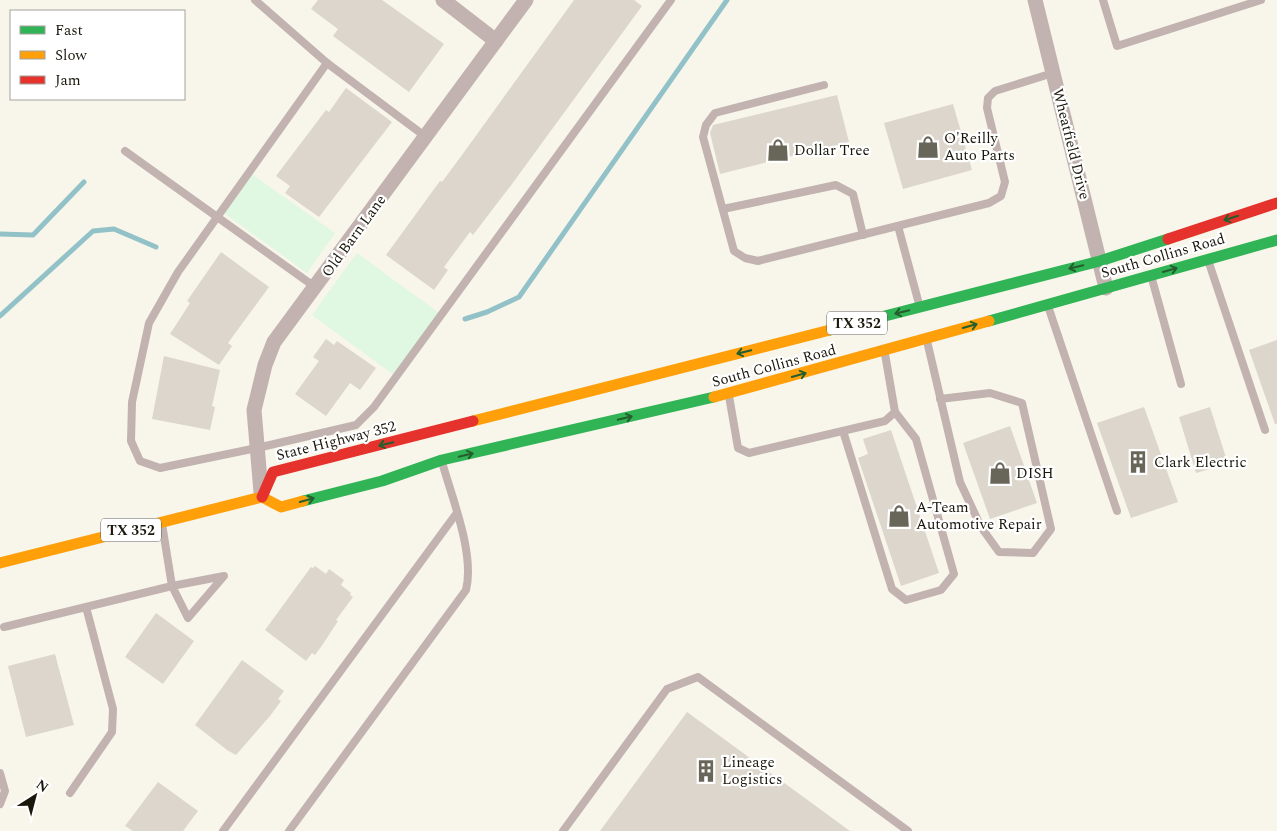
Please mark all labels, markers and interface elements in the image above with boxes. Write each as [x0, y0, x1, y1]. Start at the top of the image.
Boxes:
legend [10, 10, 185, 100]
text: Fast [55, 19, 83, 42]
text: Slow [55, 44, 87, 67]
text: Jam [55, 69, 81, 92]
street label: Wheatfield Drive [1046, 86, 1096, 202]
place label: O'Reilly Auto Parts [944, 127, 1015, 167]
shop icon: O'Reilly Auto Parts [915, 134, 941, 160]
shop icon: Dollar Tree [765, 137, 791, 163]
place label: Dollar Tree [794, 139, 870, 162]
street label: Old Barn Lane [316, 190, 392, 282]
one-way arrow [1223, 214, 1239, 223]
street label: South Collins Road [1098, 227, 1228, 285]
one-way arrow [1068, 263, 1084, 272]
one-way arrow [1162, 264, 1178, 274]
one-way arrow [894, 308, 910, 317]
road number: TX 352 [827, 312, 887, 334]
one-way arrow [962, 321, 978, 331]
street label: South Collins Road [709, 338, 839, 394]
one-way arrow [737, 348, 753, 358]
one-way arrow [791, 369, 807, 379]
one-way arrow [616, 413, 632, 422]
street label: State Highway 352 [274, 415, 398, 467]
one-way arrow [379, 440, 395, 449]
one-way arrow [458, 449, 474, 459]
building icon: Clark Electric [1125, 449, 1151, 475]
place label: Clark Electric [1154, 451, 1247, 474]
shop icon: DISH [987, 460, 1013, 486]
place label: DISH [1016, 462, 1054, 485]
one-way arrow [299, 495, 315, 504]
place label: A-Team Automotive Repair [916, 496, 1042, 536]
shop icon: A-Team Automotive Repair [886, 503, 912, 529]
road number: TX 352 [101, 518, 161, 542]
place label: Lineage Logistics [722, 751, 782, 791]
building icon: Lineage Logistics [693, 758, 719, 784]
north arrow [10, 771, 60, 821]
text: N [32, 774, 53, 798]

